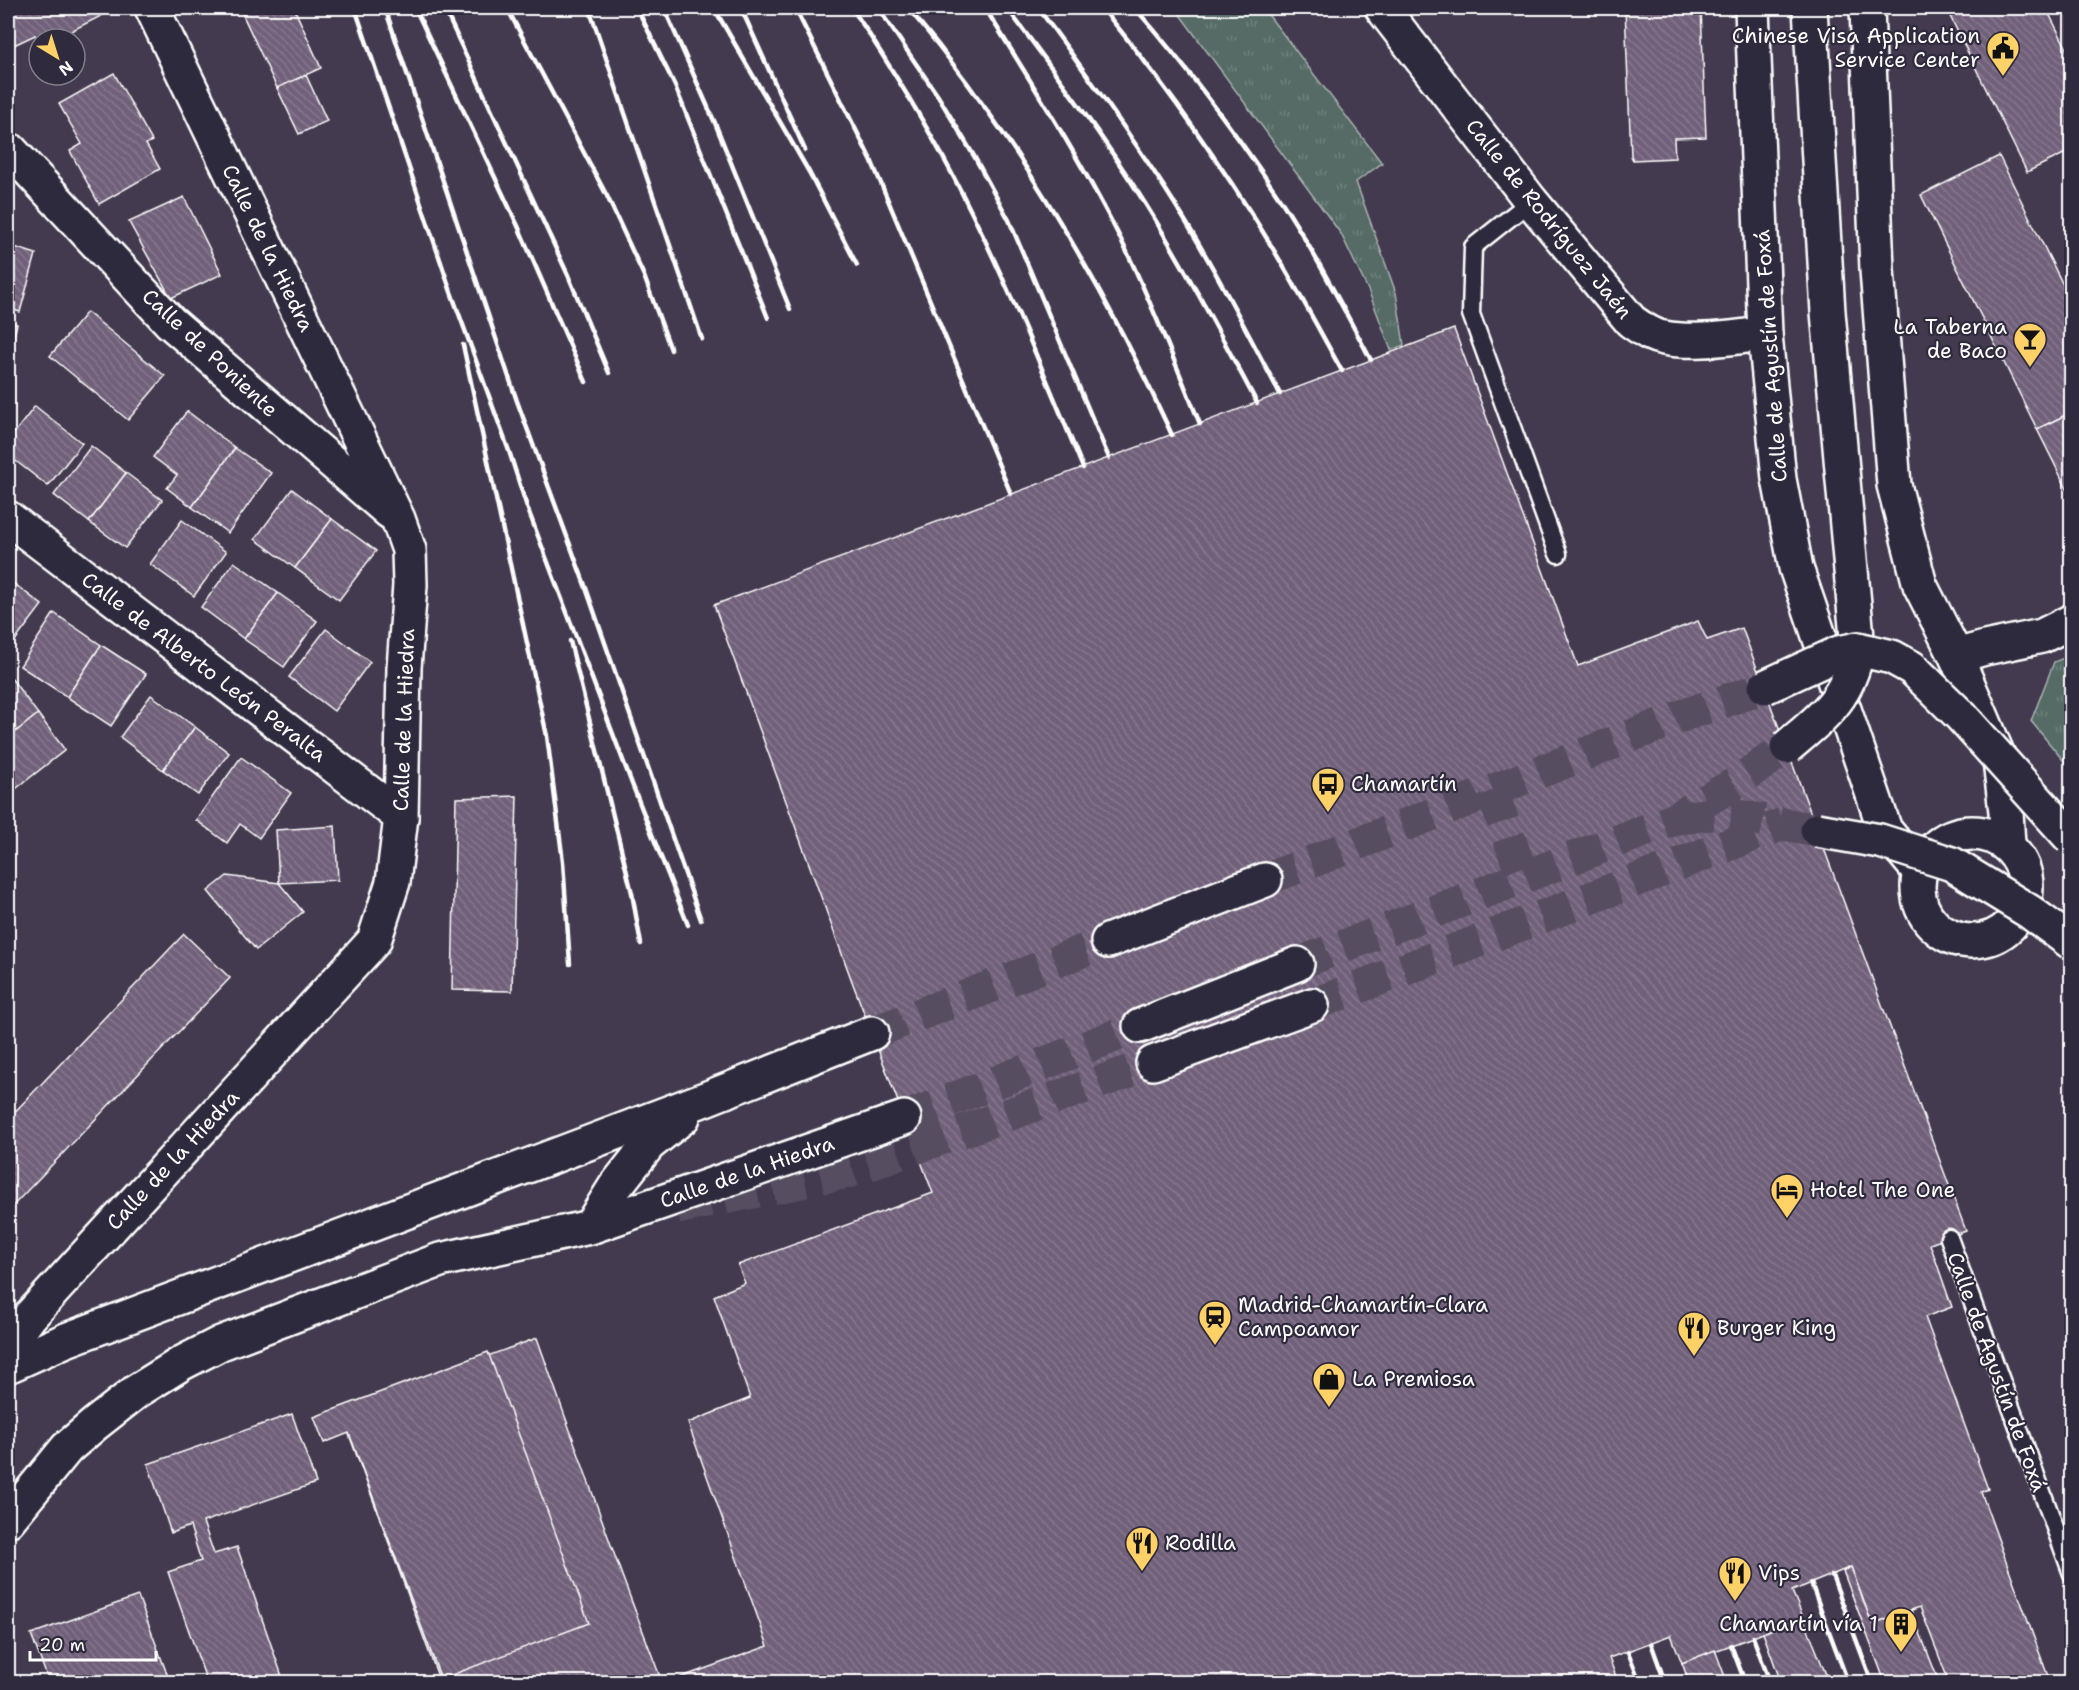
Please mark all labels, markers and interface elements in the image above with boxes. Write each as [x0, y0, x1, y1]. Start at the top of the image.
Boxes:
place label: Chinese Visa Application Service Center [1732, 22, 1980, 74]
north arrow [27, 27, 87, 87]
public building icon: Chinese Visa Application Service Center [1985, 30, 2021, 77]
text: N [54, 56, 77, 81]
street label: Calle de Rodríguez Jaén [1460, 113, 1639, 325]
street label: Calle de la Hiedra [215, 160, 321, 336]
street label: Calle de Agustín de Foxá [1748, 229, 1794, 483]
street label: Calle de Poniente [136, 283, 284, 423]
place label: La Taberna de Baco [1893, 313, 2007, 365]
bar icon: La Taberna de Baco [2012, 321, 2048, 368]
street label: Calle de Alberto León Peralta [76, 566, 332, 768]
street label: Calle de la Hiedra [387, 628, 421, 812]
bus stop icon: Chamartín [1310, 766, 1346, 813]
place label: Chamartín [1351, 770, 1457, 798]
street label: Calle de la Hiedra [100, 1084, 246, 1236]
street label: Calle de la Hiedra [656, 1129, 838, 1215]
hotel icon: Hotel The One [1769, 1172, 1805, 1219]
place label: Hotel The One [1810, 1176, 1955, 1204]
street label: Calle de Agustín de Foxá [1941, 1248, 2053, 1496]
place label: Madrid-Chamartín-Clara Campoamor [1238, 1291, 1488, 1343]
station icon: Madrid-Chamartín-Clara Campoamor [1197, 1299, 1233, 1346]
restaurant icon: Burger King [1676, 1310, 1712, 1357]
place label: Burger King [1717, 1314, 1836, 1342]
shop icon: La Premiosa [1311, 1361, 1347, 1408]
place label: La Premiosa [1352, 1365, 1475, 1393]
restaurant icon: Rodilla [1124, 1525, 1160, 1572]
place label: Rodilla [1165, 1529, 1236, 1557]
restaurant icon: Vips [1717, 1555, 1753, 1602]
place label: Vips [1758, 1559, 1800, 1587]
building icon: Chamartín vía 1 [1883, 1606, 1919, 1653]
place label: Chamartín vía 1 [1719, 1610, 1878, 1638]
scale bar [30, 1624, 156, 1662]
text: 20 m [39, 1633, 85, 1657]

